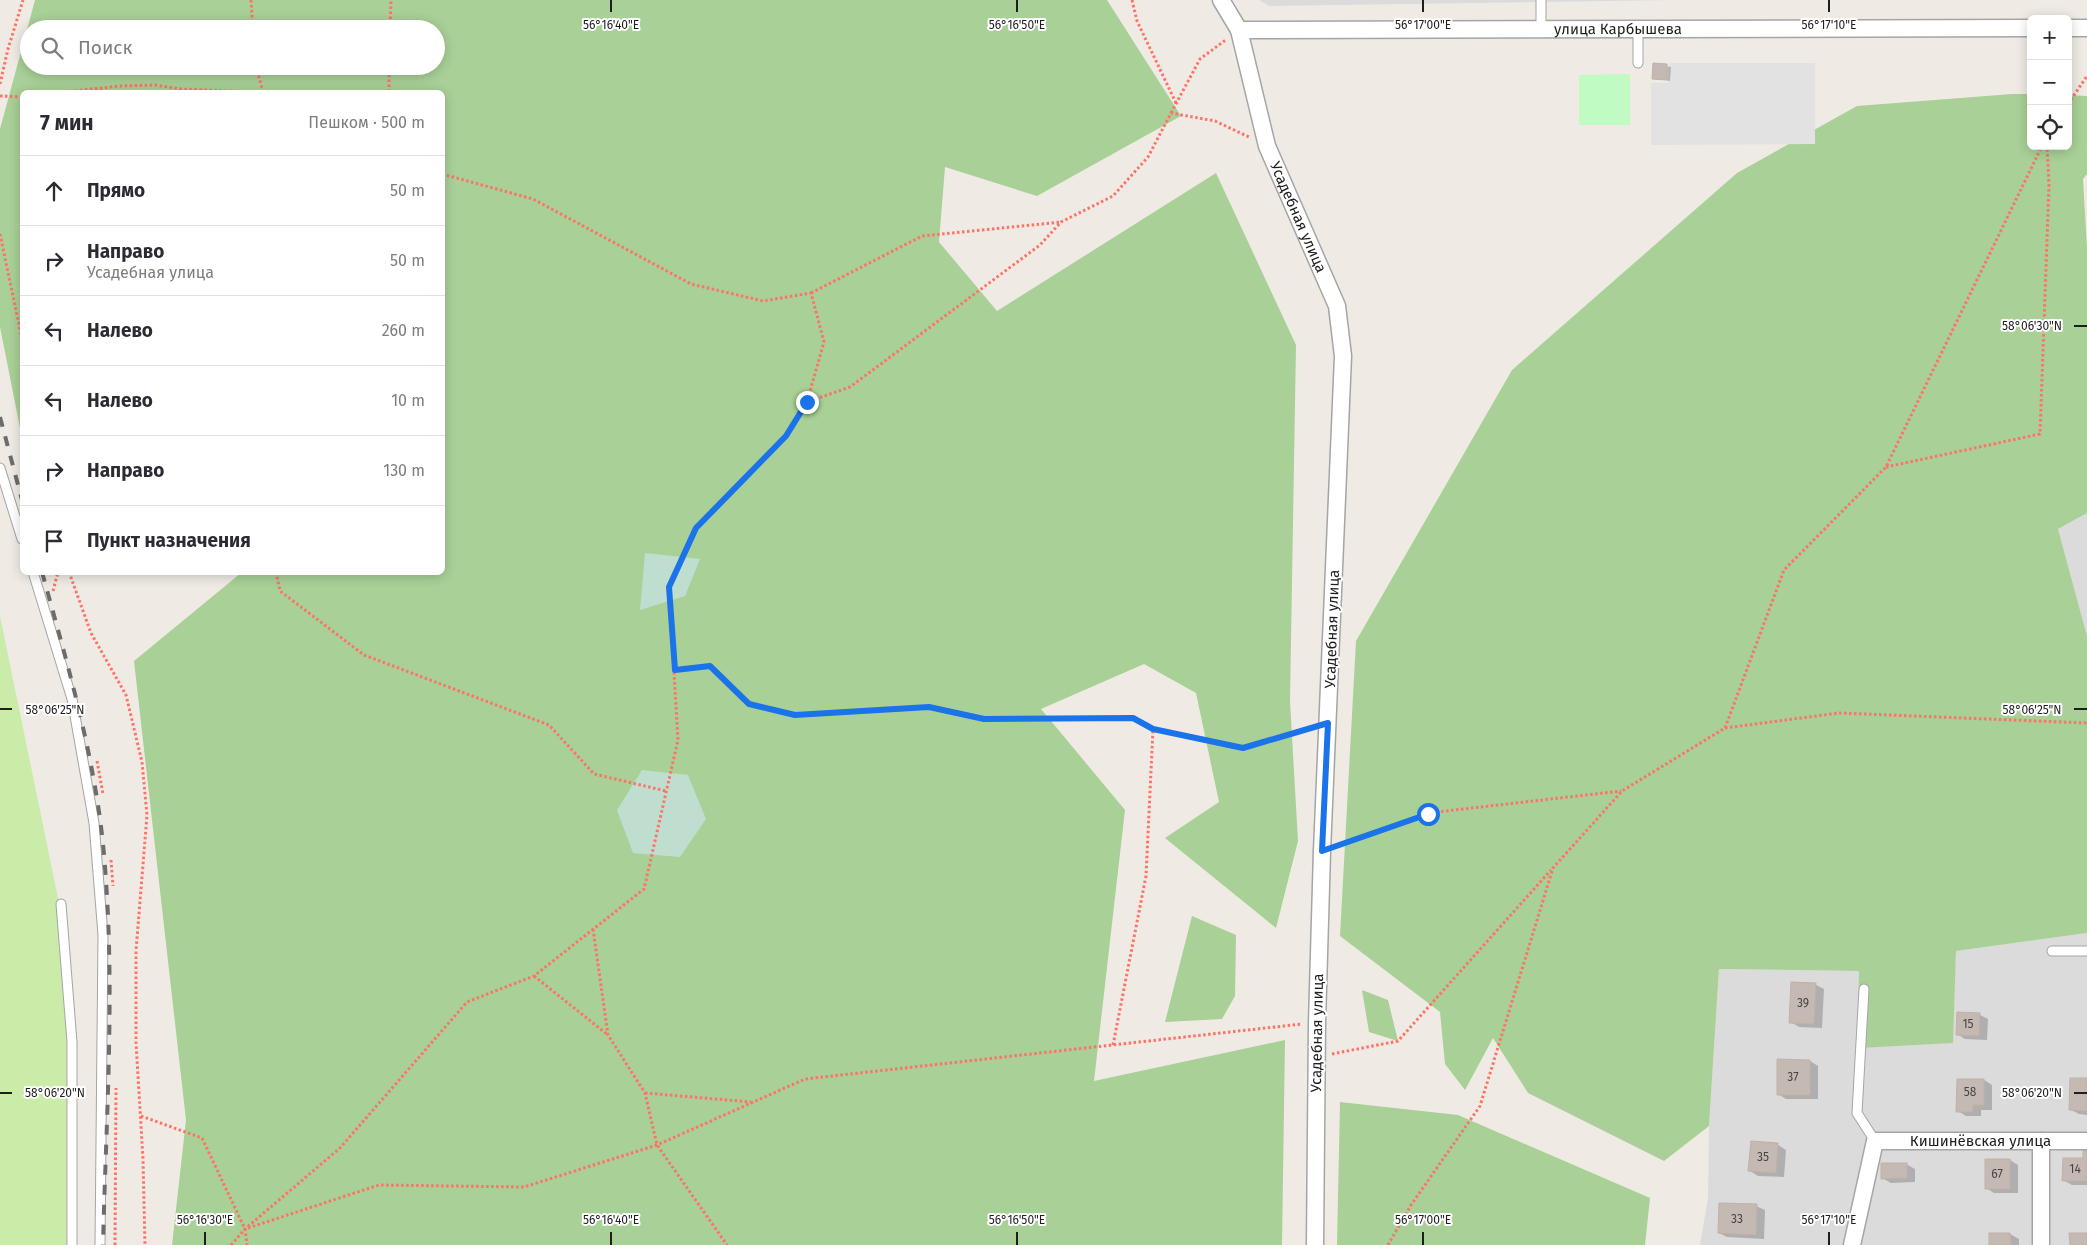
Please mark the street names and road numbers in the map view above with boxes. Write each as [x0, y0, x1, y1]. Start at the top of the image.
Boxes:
street label: улица Карбышева [1554, 20, 1682, 38]
street label: Усадебная улица [1266, 159, 1330, 275]
street label: Усадебная улица [1321, 569, 1343, 689]
street label: Усадебная улица [1307, 973, 1327, 1093]
street label: Кишинёвская улица [1910, 1132, 2051, 1150]

